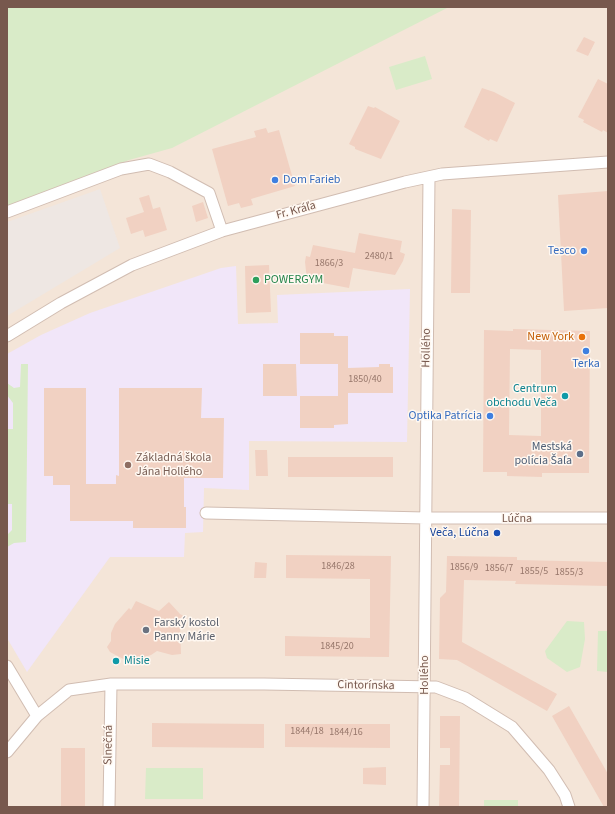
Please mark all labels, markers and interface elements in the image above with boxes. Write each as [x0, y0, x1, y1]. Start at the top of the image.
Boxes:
place label: Dom Farieb [283, 173, 341, 187]
marker: Dom Farieb [270, 175, 280, 185]
street label: Fr. Kráľa [275, 199, 317, 223]
place label: Tesco [548, 244, 576, 258]
marker: Tesco [579, 246, 589, 256]
house number: 2480/1 [365, 251, 393, 263]
house number: 1866/3 [315, 258, 343, 270]
place label: POWERGYM [264, 273, 323, 287]
marker: POWERGYM [251, 275, 261, 285]
street label: Hollého [419, 328, 435, 368]
place label: New York [527, 330, 574, 344]
marker: New York [577, 332, 587, 342]
marker: Terka [581, 346, 591, 356]
place label: Terka [572, 357, 600, 371]
house number: 1850/40 [348, 374, 382, 386]
place label: Centrum obchodu Veča [486, 382, 557, 410]
marker: Centrum obchodu Veča [560, 391, 570, 401]
place label: Optika Patrícia [408, 409, 482, 423]
marker: Optika Patrícia [485, 411, 495, 421]
place label: Mestská polícia Šaľa [514, 440, 572, 468]
marker: Mestská polícia Šaľa [575, 449, 585, 459]
place label: Základná škola Jána Hollého [136, 451, 211, 479]
marker: Základná škola Jána Hollého [123, 460, 133, 470]
street label: Lúčna [502, 512, 532, 526]
place label: Veča, Lúčna [430, 526, 489, 540]
marker: Veča, Lúčna [492, 528, 502, 538]
house number: 1846/28 [321, 561, 355, 573]
house number: 1856/9 [450, 562, 478, 574]
house number: 1856/7 [485, 563, 513, 575]
house number: 1855/5 [520, 566, 548, 578]
house number: 1855/3 [555, 567, 583, 579]
place label: Farský kostol Panny Márie [154, 616, 219, 644]
marker: Farský kostol Panny Márie [141, 625, 151, 635]
house number: 1845/20 [320, 641, 354, 653]
place label: Misie [124, 654, 150, 668]
street label: Hollého [418, 655, 432, 695]
marker: Misie [111, 656, 121, 666]
street label: Cintorínska [337, 678, 395, 694]
street label: Slnečná [101, 725, 117, 765]
house number: 1844/18 [290, 726, 324, 738]
house number: 1844/16 [329, 727, 363, 739]

